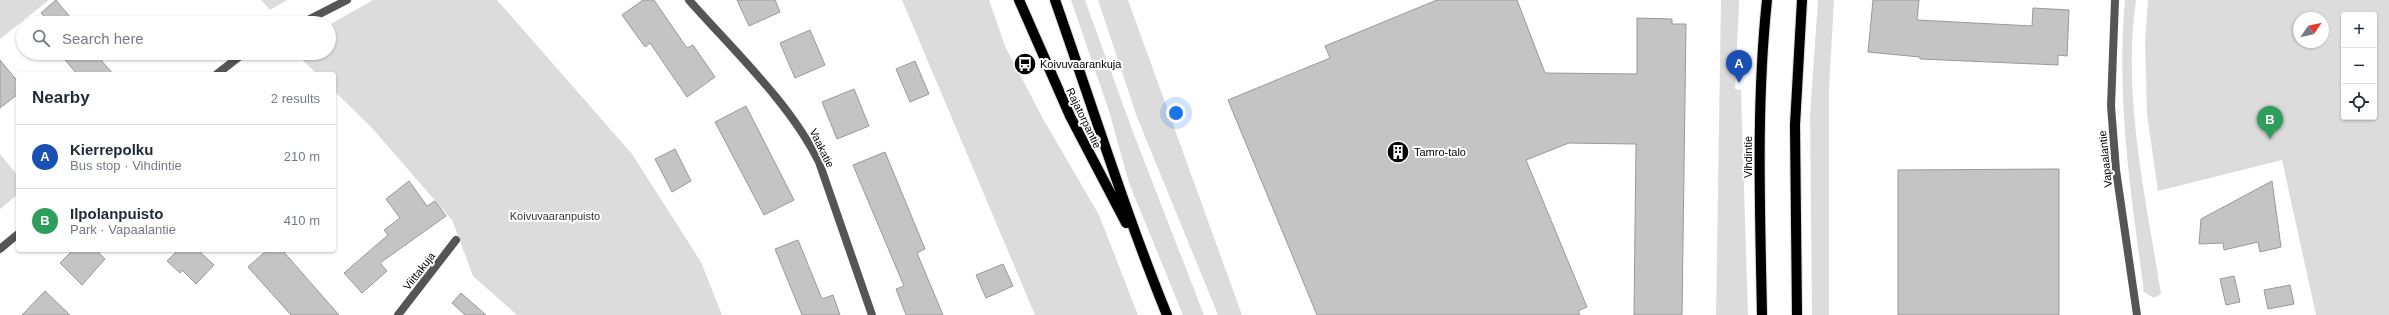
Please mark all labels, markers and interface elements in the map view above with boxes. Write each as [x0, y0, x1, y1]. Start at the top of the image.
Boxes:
north arrow [2293, 12, 2329, 48]
map controls [2341, 12, 2377, 120]
button: + [2341, 12, 2377, 48]
search box [16, 16, 336, 60]
icon: search [30, 27, 52, 49]
text: Search here [62, 30, 144, 47]
button: − [2341, 48, 2377, 84]
pin: A [1726, 50, 1752, 83]
bus stop icon: Koivuvaarankuja [1012, 51, 1038, 77]
place label: Koivuvaarankuja [1040, 58, 1122, 70]
button: locate [2341, 84, 2377, 120]
street label: Rajatorpantie [1064, 86, 1104, 150]
text: Nearby [32, 88, 90, 107]
text: 2 results [271, 91, 320, 106]
your location [1166, 103, 1186, 123]
pin: B [2257, 106, 2283, 139]
street label: Vaakatie [807, 126, 837, 170]
street label: Vapaalantie [2096, 130, 2114, 188]
street label: Vihdintie [1742, 136, 1754, 178]
building icon: Tamro-talo [1385, 139, 1411, 165]
text: Kierrepolku [70, 141, 153, 158]
place label: Tamro-talo [1414, 146, 1466, 158]
text: A [40, 149, 50, 164]
text: 210 m [284, 149, 320, 164]
text: Bus stop · Vihdintie [70, 158, 182, 173]
text: Ilpolanpuisto [70, 205, 163, 222]
park label: Koivuvaaranpuisto [510, 210, 600, 222]
text: B [40, 213, 50, 228]
text: 410 m [284, 213, 320, 228]
text: Park · Vapaalantie [70, 222, 176, 237]
street label: Viittakuja [401, 249, 438, 292]

